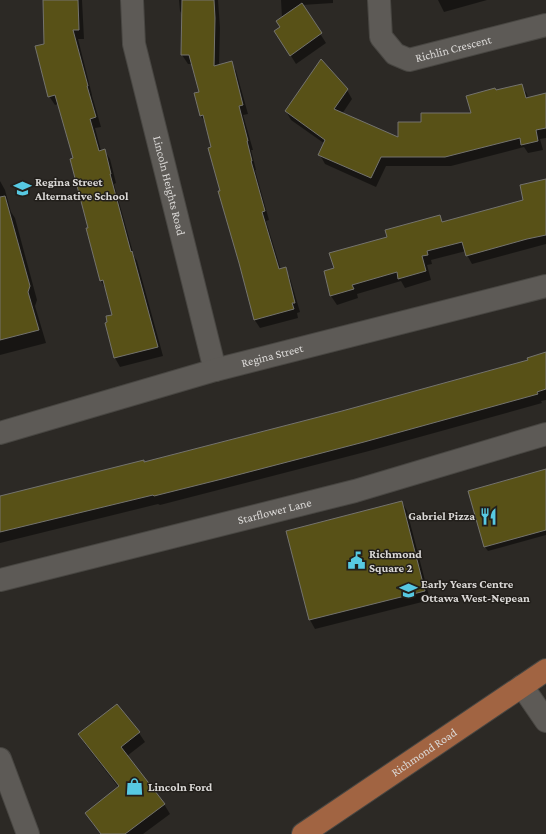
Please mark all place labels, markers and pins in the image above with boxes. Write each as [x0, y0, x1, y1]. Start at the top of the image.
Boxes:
place label: Regina Street Alternative School [34, 175, 129, 203]
school or university icon: Regina Street Alternative School [12, 179, 32, 199]
restaurant icon: Gabriel Pizza [478, 506, 498, 526]
place label: Gabriel Pizza [408, 509, 475, 523]
place label: Richmond Square 2 [369, 547, 422, 575]
public building icon: Richmond Square 2 [346, 551, 366, 571]
place label: Early Years Centre Ottawa West-Nepean [421, 577, 530, 605]
school or university icon: Early Years Centre Ottawa West-Nepean [398, 581, 418, 601]
shop icon: Lincoln Ford [125, 777, 145, 797]
place label: Lincoln Ford [148, 780, 213, 794]

